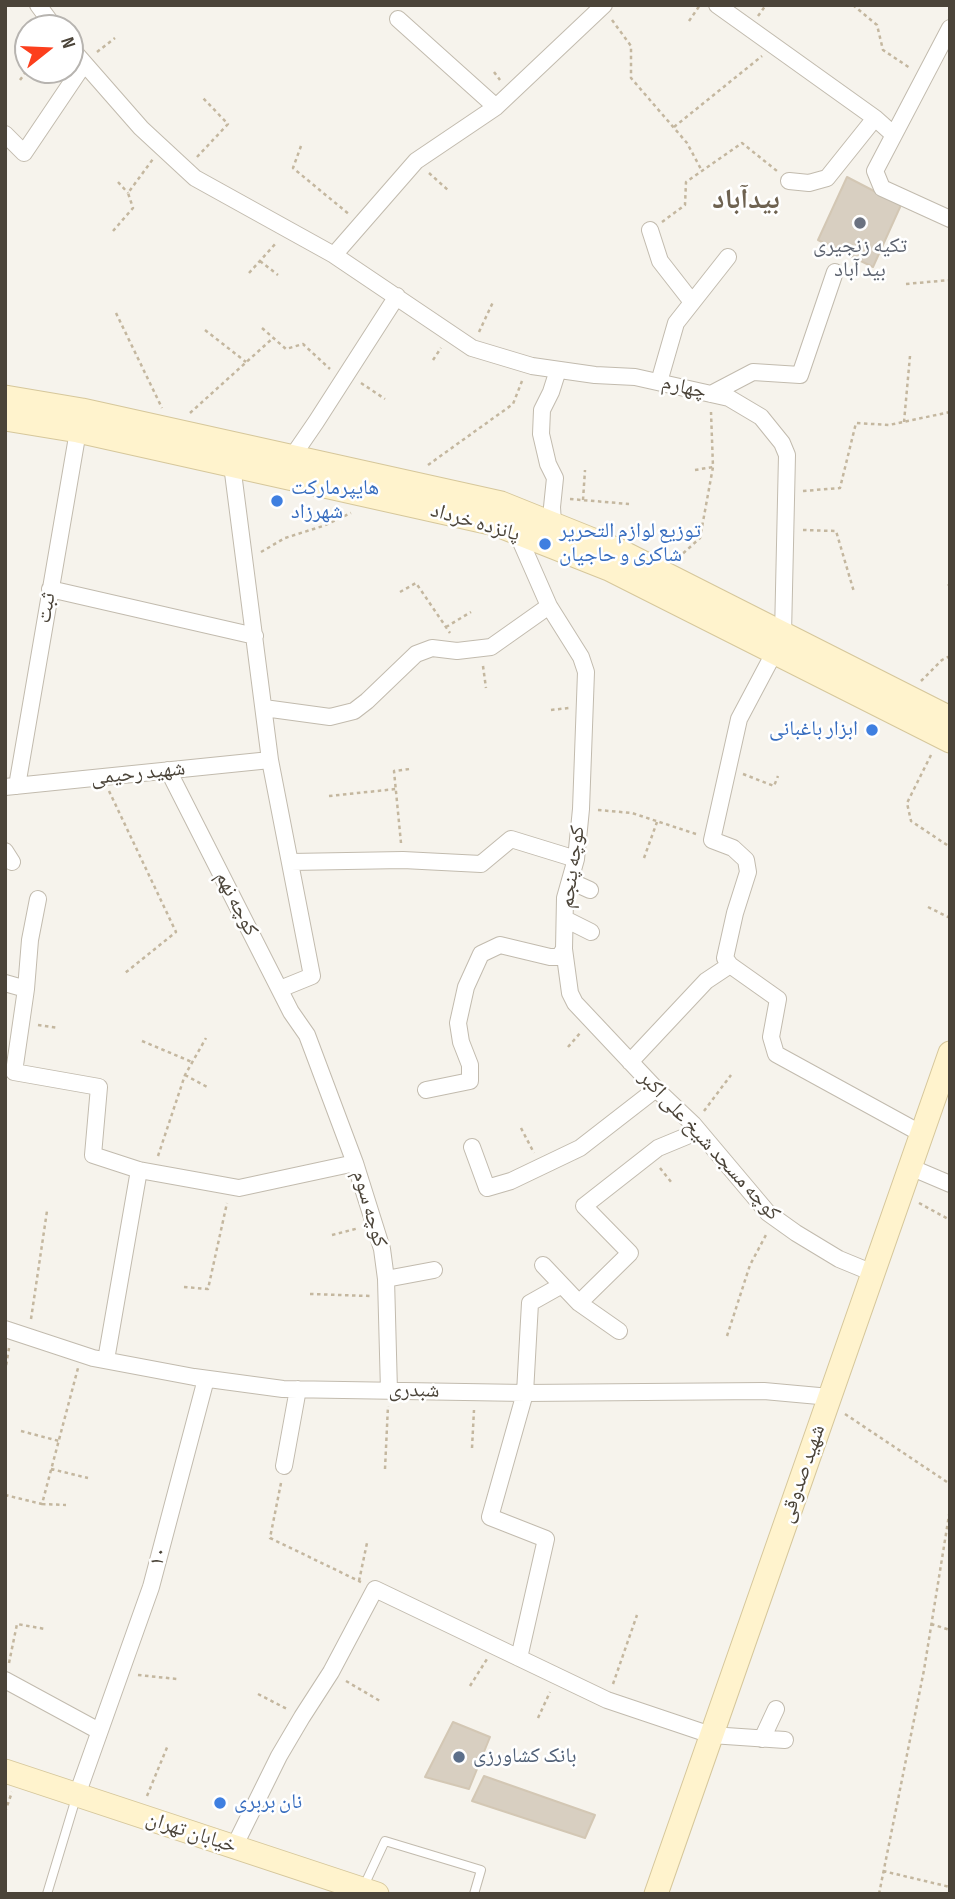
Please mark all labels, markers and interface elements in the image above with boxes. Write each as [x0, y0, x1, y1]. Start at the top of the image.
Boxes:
north arrow [14, 14, 84, 84]
text: N [55, 35, 80, 51]
district label: بیدآباد [712, 184, 780, 218]
marker: تکیه زنجیری بید آباد [852, 215, 868, 231]
place label: تکیه زنجیری بید آباد [813, 234, 907, 284]
street label: چهارم [659, 371, 709, 405]
place label: هایپرمارکت شهرزاد [291, 476, 379, 526]
marker: هایپرمارکت شهرزاد [269, 493, 285, 509]
street label: پانزده خرداد [428, 498, 522, 548]
place label: توزیع لوازم التحریر شاکری و حاجیان [559, 519, 701, 569]
marker: توزیع لوازم التحریر شاکری و حاجیان [537, 536, 553, 552]
street label: ثبت [32, 591, 62, 625]
place label: ابزار باغبانی [769, 717, 858, 743]
marker: ابزار باغبانی [864, 722, 880, 738]
street label: شهید رحیمی [90, 757, 186, 791]
street label: کوچه پنجم [555, 824, 591, 910]
street label: کوچه نهم [209, 867, 263, 941]
street label: کوچه مسجد شیخ علی اکبر [633, 1066, 785, 1226]
street label: کوچه سوم [346, 1168, 392, 1250]
street label: شبدری [388, 1378, 440, 1404]
street label: شهید صدوقی [774, 1422, 832, 1526]
street label: ۱۰ [144, 1545, 174, 1569]
place label: بانک کشاورزی [473, 1744, 576, 1770]
marker: بانک کشاورزی [451, 1749, 467, 1765]
place label: نان بربری [234, 1790, 302, 1816]
marker: نان بربری [212, 1795, 228, 1811]
street label: خیابان تهران [142, 1807, 240, 1859]

